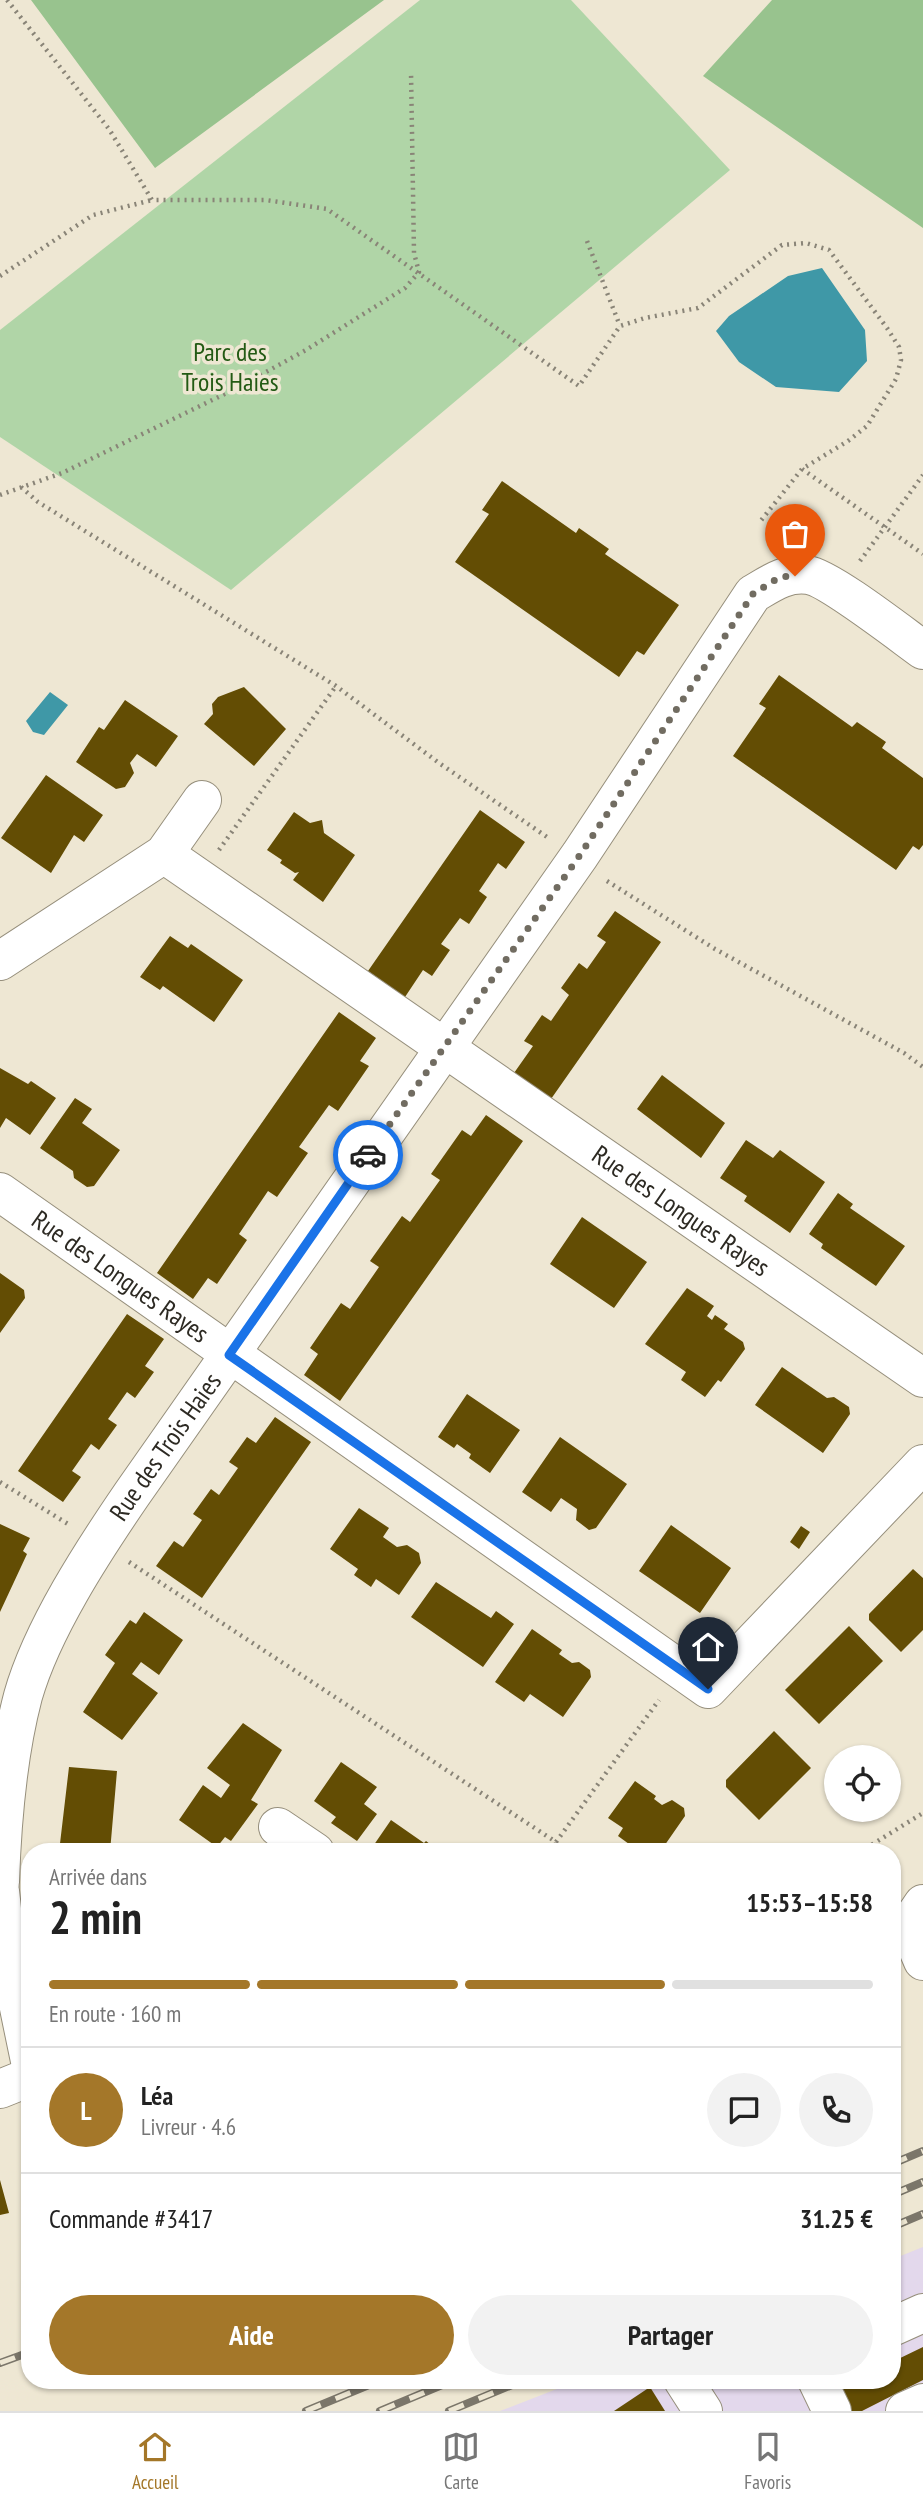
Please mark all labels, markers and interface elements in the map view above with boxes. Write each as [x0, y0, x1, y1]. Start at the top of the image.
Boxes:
park label: Parc des Trois Haies [181, 335, 279, 398]
pin [765, 504, 825, 576]
icon: bag [776, 515, 814, 553]
courier [333, 1120, 403, 1190]
icon: car [349, 1136, 387, 1174]
street label: Rue des Longues Rayes [586, 1138, 776, 1283]
street label: Rue des Longues Rayes [26, 1203, 215, 1349]
street label: Rue des Trois Haies [102, 1366, 228, 1527]
pin [678, 1617, 738, 1689]
icon: home [689, 1628, 727, 1666]
map controls [824, 1745, 901, 1822]
button: locate [824, 1745, 901, 1822]
text: Arrivée dans [49, 1862, 147, 1891]
text: 15:53–15:58 [746, 1886, 873, 1919]
text: 2 min [49, 1887, 142, 1947]
text: En route · 160 m [49, 1999, 181, 2028]
button: chat [707, 2073, 781, 2147]
button: phone [799, 2073, 873, 2147]
text: Léa [141, 2079, 173, 2112]
text: L [80, 2094, 92, 2127]
text: Livreur · 4.6 [141, 2112, 236, 2141]
text: Commande #3417 [49, 2202, 213, 2235]
text: 31.25 € [800, 2202, 873, 2235]
button: Aide [49, 2295, 454, 2375]
button: Partager [468, 2295, 873, 2375]
tab: Accueil [132, 2428, 179, 2494]
tab: Carte [442, 2428, 480, 2494]
tab: Favoris [744, 2428, 791, 2494]

